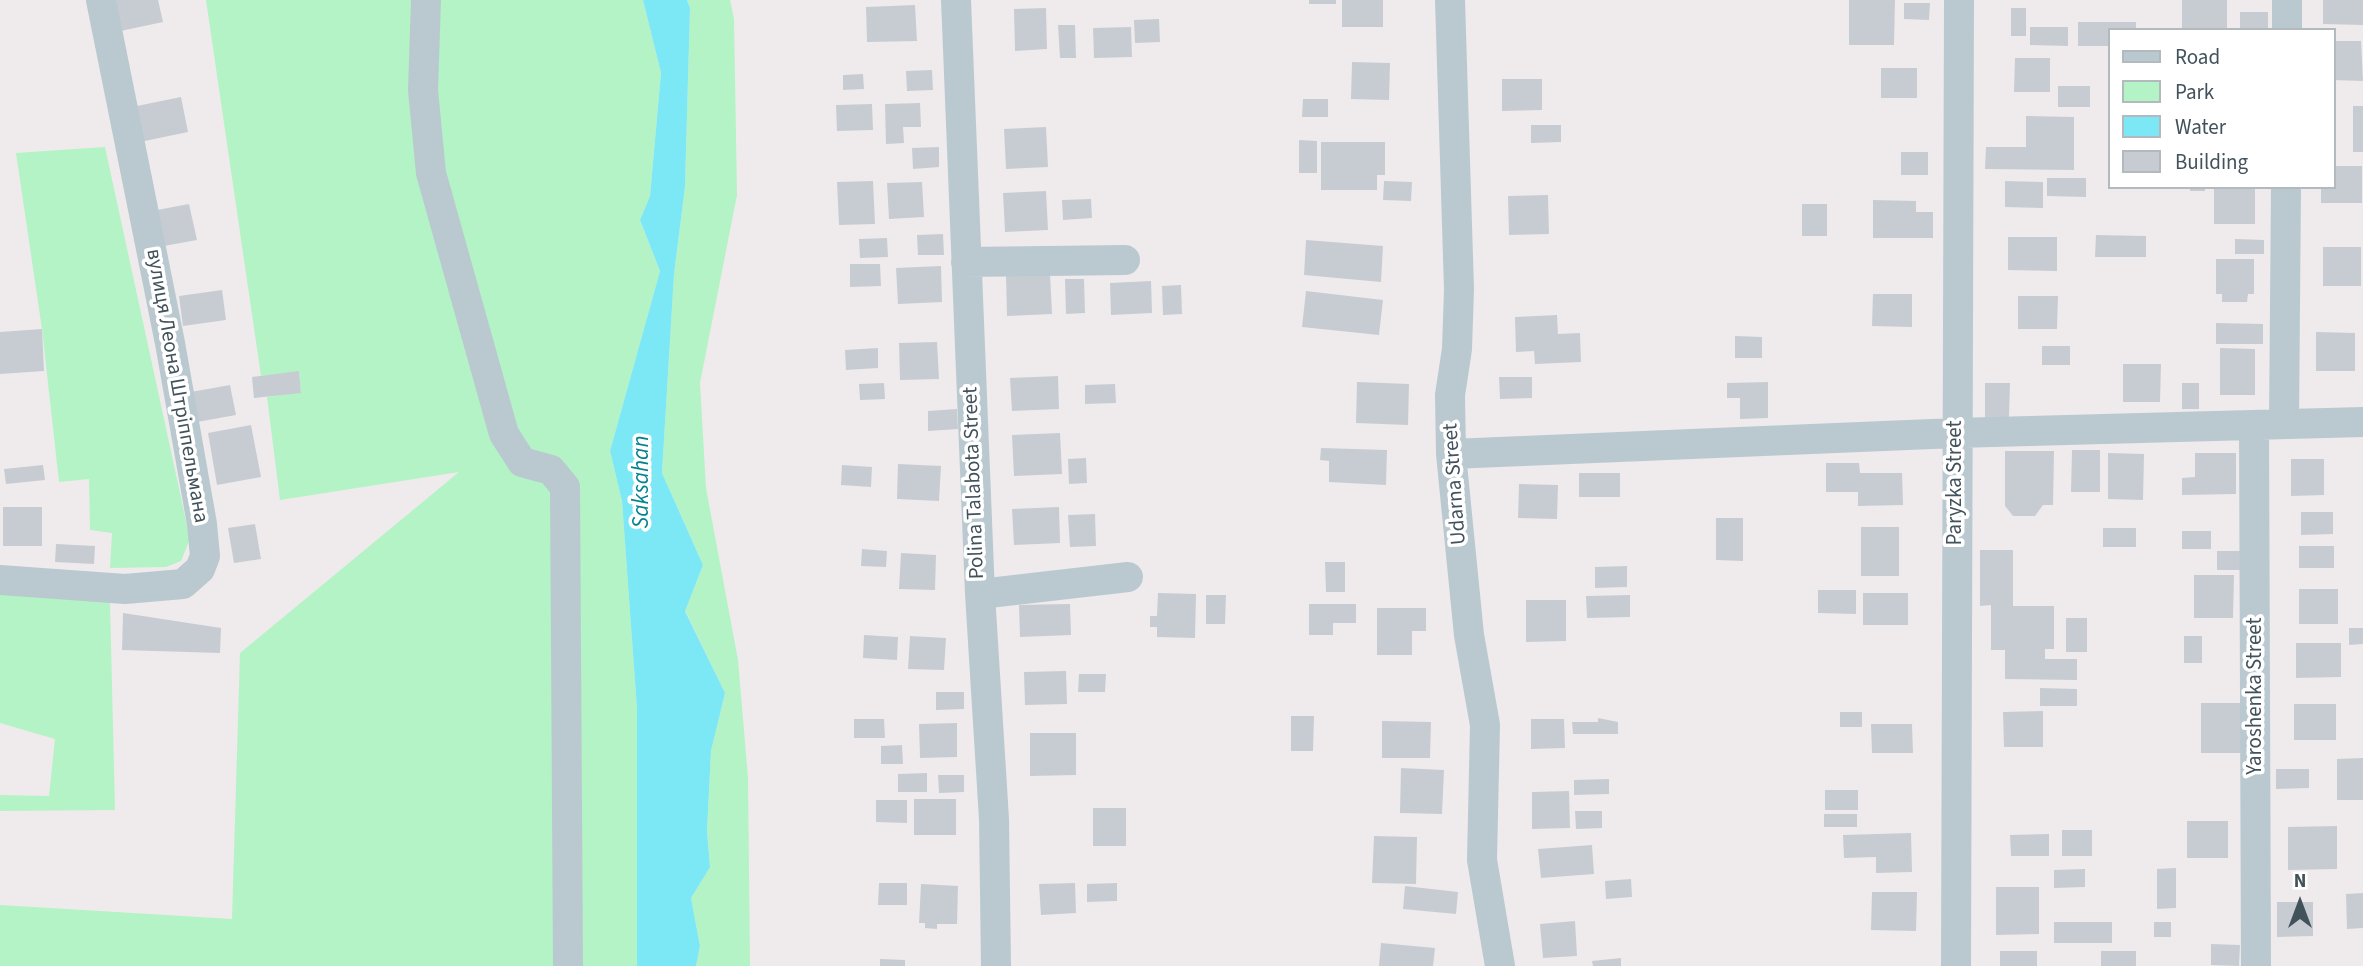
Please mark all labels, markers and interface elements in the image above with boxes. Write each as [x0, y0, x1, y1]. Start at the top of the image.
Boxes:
legend [2108, 28, 2335, 189]
text: Road [2175, 42, 2220, 72]
text: Park [2175, 77, 2214, 107]
text: Water [2175, 112, 2226, 142]
text: Building [2175, 147, 2248, 177]
street label: вулиця Леона Штріппельмана [139, 247, 213, 525]
street label: Polina Talabota Street [959, 386, 991, 580]
street label: Paryzka Street [1943, 420, 1969, 546]
street label: Udarna Street [1439, 422, 1473, 546]
water label: Saksahan [629, 436, 657, 528]
street label: Yaroshenka Street [2243, 617, 2269, 775]
north arrow [2265, 868, 2335, 938]
text: N [2294, 868, 2306, 895]

